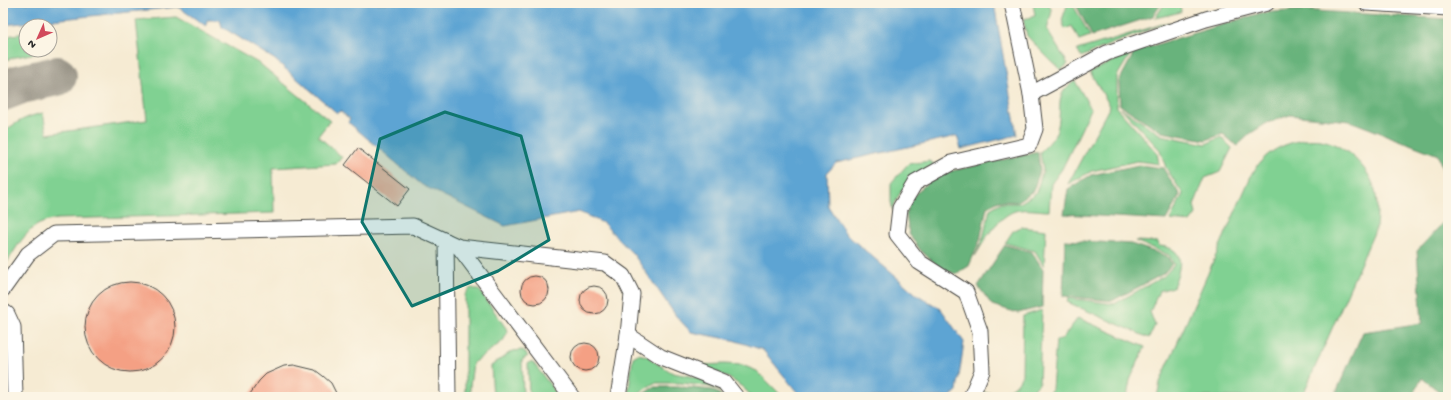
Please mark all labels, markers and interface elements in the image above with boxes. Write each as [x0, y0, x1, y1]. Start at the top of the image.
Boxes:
north arrow [18, 18, 58, 58]
text: N [26, 37, 39, 50]

